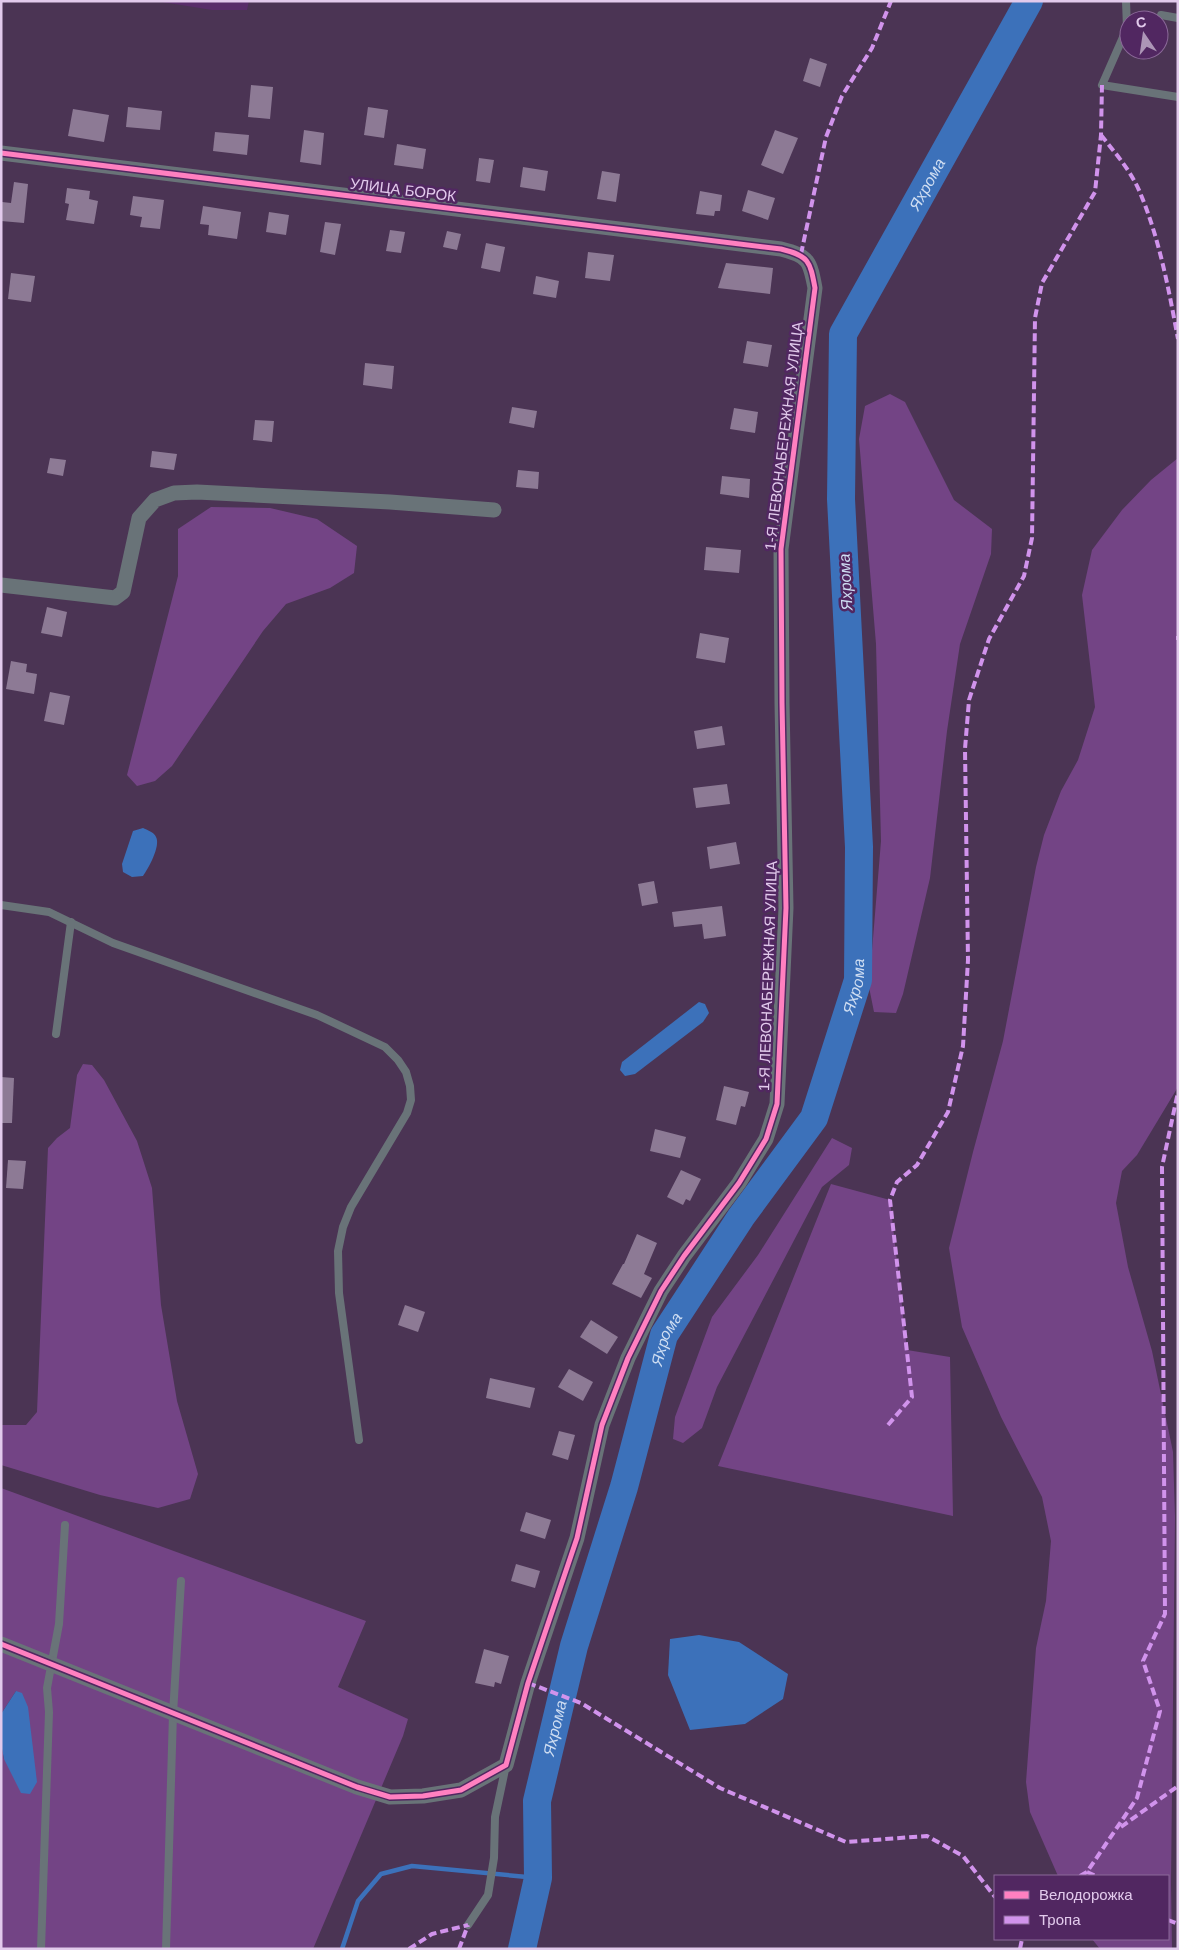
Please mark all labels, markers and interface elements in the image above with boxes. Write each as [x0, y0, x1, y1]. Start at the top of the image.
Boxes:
north arrow [1119, 10, 1169, 60]
text: С [1134, 13, 1148, 31]
water label: Яхрома [905, 155, 948, 214]
street label: УЛИЦА БОРОК [349, 175, 457, 204]
street label: 1-Я ЛЕВОНАБЕРЕЖНАЯ УЛИЦА [761, 321, 806, 551]
water label: Яхрома [836, 553, 856, 612]
street label: 1-Я ЛЕВОНАБЕРЕЖНАЯ УЛИЦА [755, 860, 780, 1091]
water label: Яхрома [839, 958, 867, 1017]
water label: Яхрома [648, 1309, 685, 1369]
water label: Яхрома [540, 1698, 570, 1758]
legend [994, 1875, 1169, 1940]
text: Велодорожка [1039, 1886, 1133, 1903]
text: Тропа [1039, 1911, 1081, 1928]

